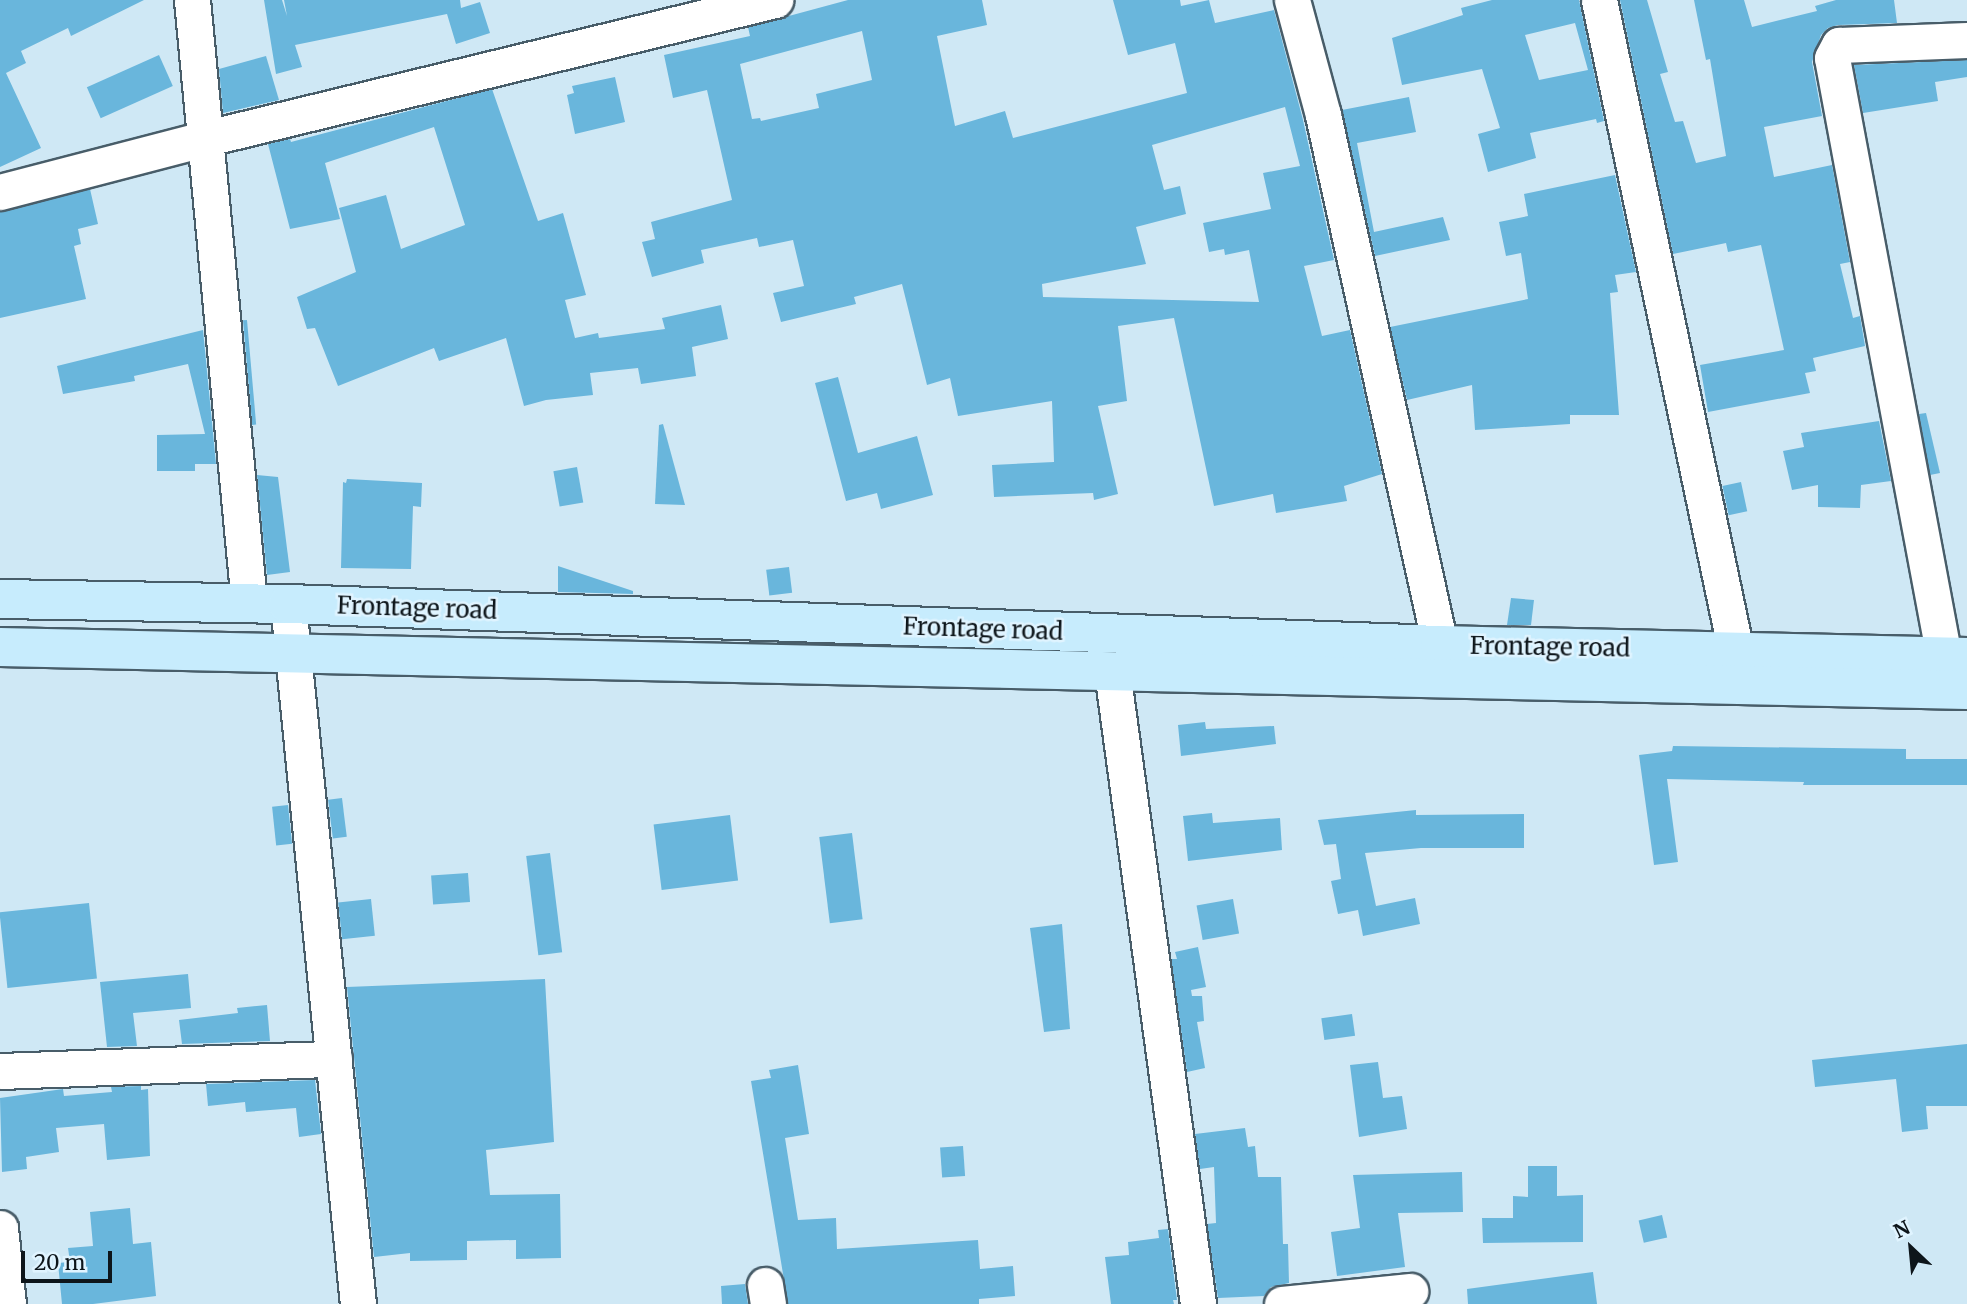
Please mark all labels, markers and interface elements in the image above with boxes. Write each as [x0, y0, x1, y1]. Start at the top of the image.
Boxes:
street label: Frontage road [336, 591, 498, 625]
street label: Frontage road [902, 612, 1064, 646]
street label: Frontage road [1470, 631, 1630, 663]
north arrow [1876, 1213, 1946, 1283]
text: N [1890, 1215, 1914, 1243]
scale bar [24, 1238, 116, 1282]
text: 20 m [34, 1249, 85, 1276]

